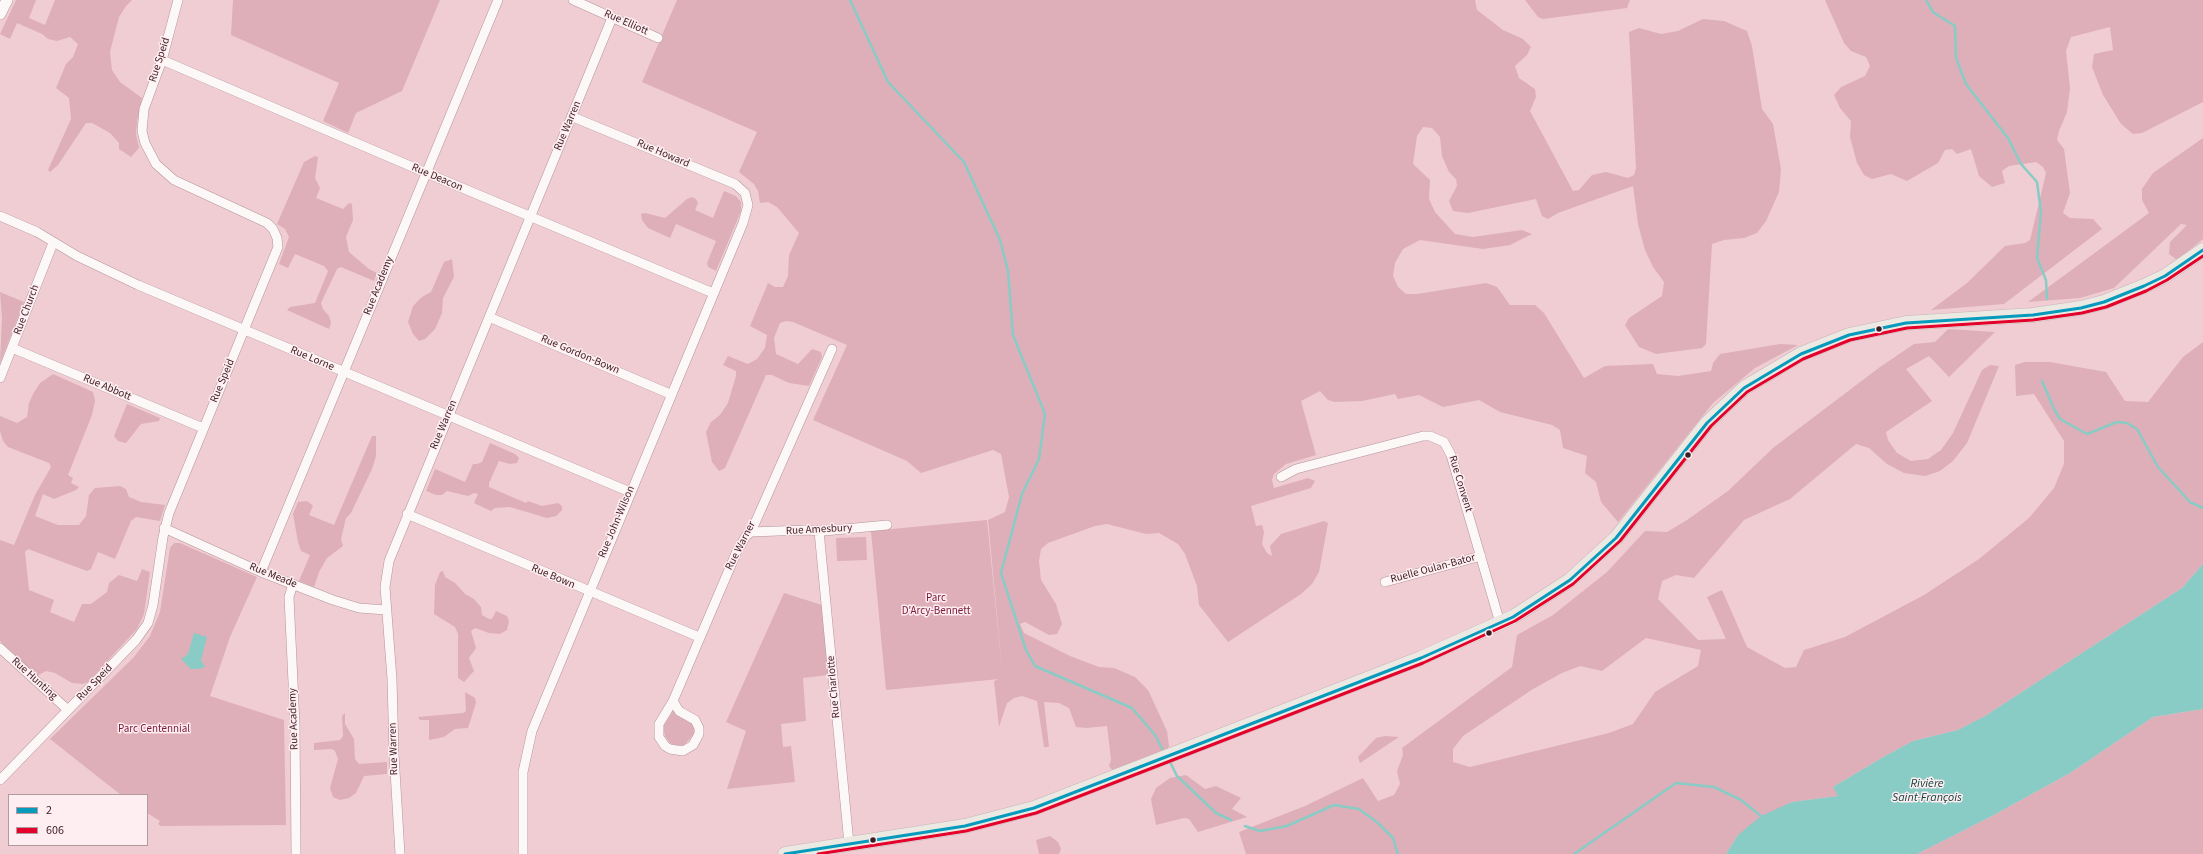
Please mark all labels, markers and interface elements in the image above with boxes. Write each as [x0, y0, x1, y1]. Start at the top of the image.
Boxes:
street label: Rue Elliott [602, 7, 650, 39]
street label: Rue Speid [147, 36, 173, 84]
street label: Rue Warren [552, 99, 584, 153]
street label: Rue Howard [635, 137, 691, 171]
street label: Rue Deacon [409, 161, 465, 195]
street label: Rue Academy [361, 255, 397, 317]
street label: Rue Church [11, 283, 43, 337]
unlabelled marker [1874, 324, 1884, 334]
street label: Rue Gordon-Bown [539, 332, 621, 378]
street label: Rue Lorne [288, 344, 336, 374]
street label: Rue Speid [208, 357, 238, 405]
street label: Rue Abbott [81, 372, 133, 404]
street label: Rue Warren [428, 398, 460, 452]
unlabelled marker [1683, 450, 1693, 460]
street label: Rue Convent [1445, 454, 1475, 514]
street label: Rue John-Wilson [596, 484, 638, 560]
street label: Rue Warner [723, 519, 759, 573]
street label: Rue Amesbury [786, 522, 852, 538]
street label: Ruelle Oulan-Bator [1389, 551, 1477, 587]
street label: Rue Meade [247, 560, 299, 592]
street label: Rue Bown [529, 562, 577, 592]
park label: Parc D'Arcy-Bennett [902, 592, 970, 618]
unlabelled marker [1484, 628, 1494, 638]
street label: Rue Hunting [8, 655, 60, 703]
street label: Rue Charlotte [825, 655, 843, 719]
street label: Rue Speid [74, 662, 116, 704]
street label: Rue Academy [286, 688, 302, 750]
street label: Rue Warren [386, 722, 402, 776]
park label: Parc Centennial [118, 723, 190, 737]
water label: Rivière Saint-François [1892, 777, 1962, 805]
legend [8, 794, 148, 846]
text: 2 [46, 802, 52, 819]
text: 606 [46, 822, 64, 839]
unlabelled marker [868, 835, 878, 845]

